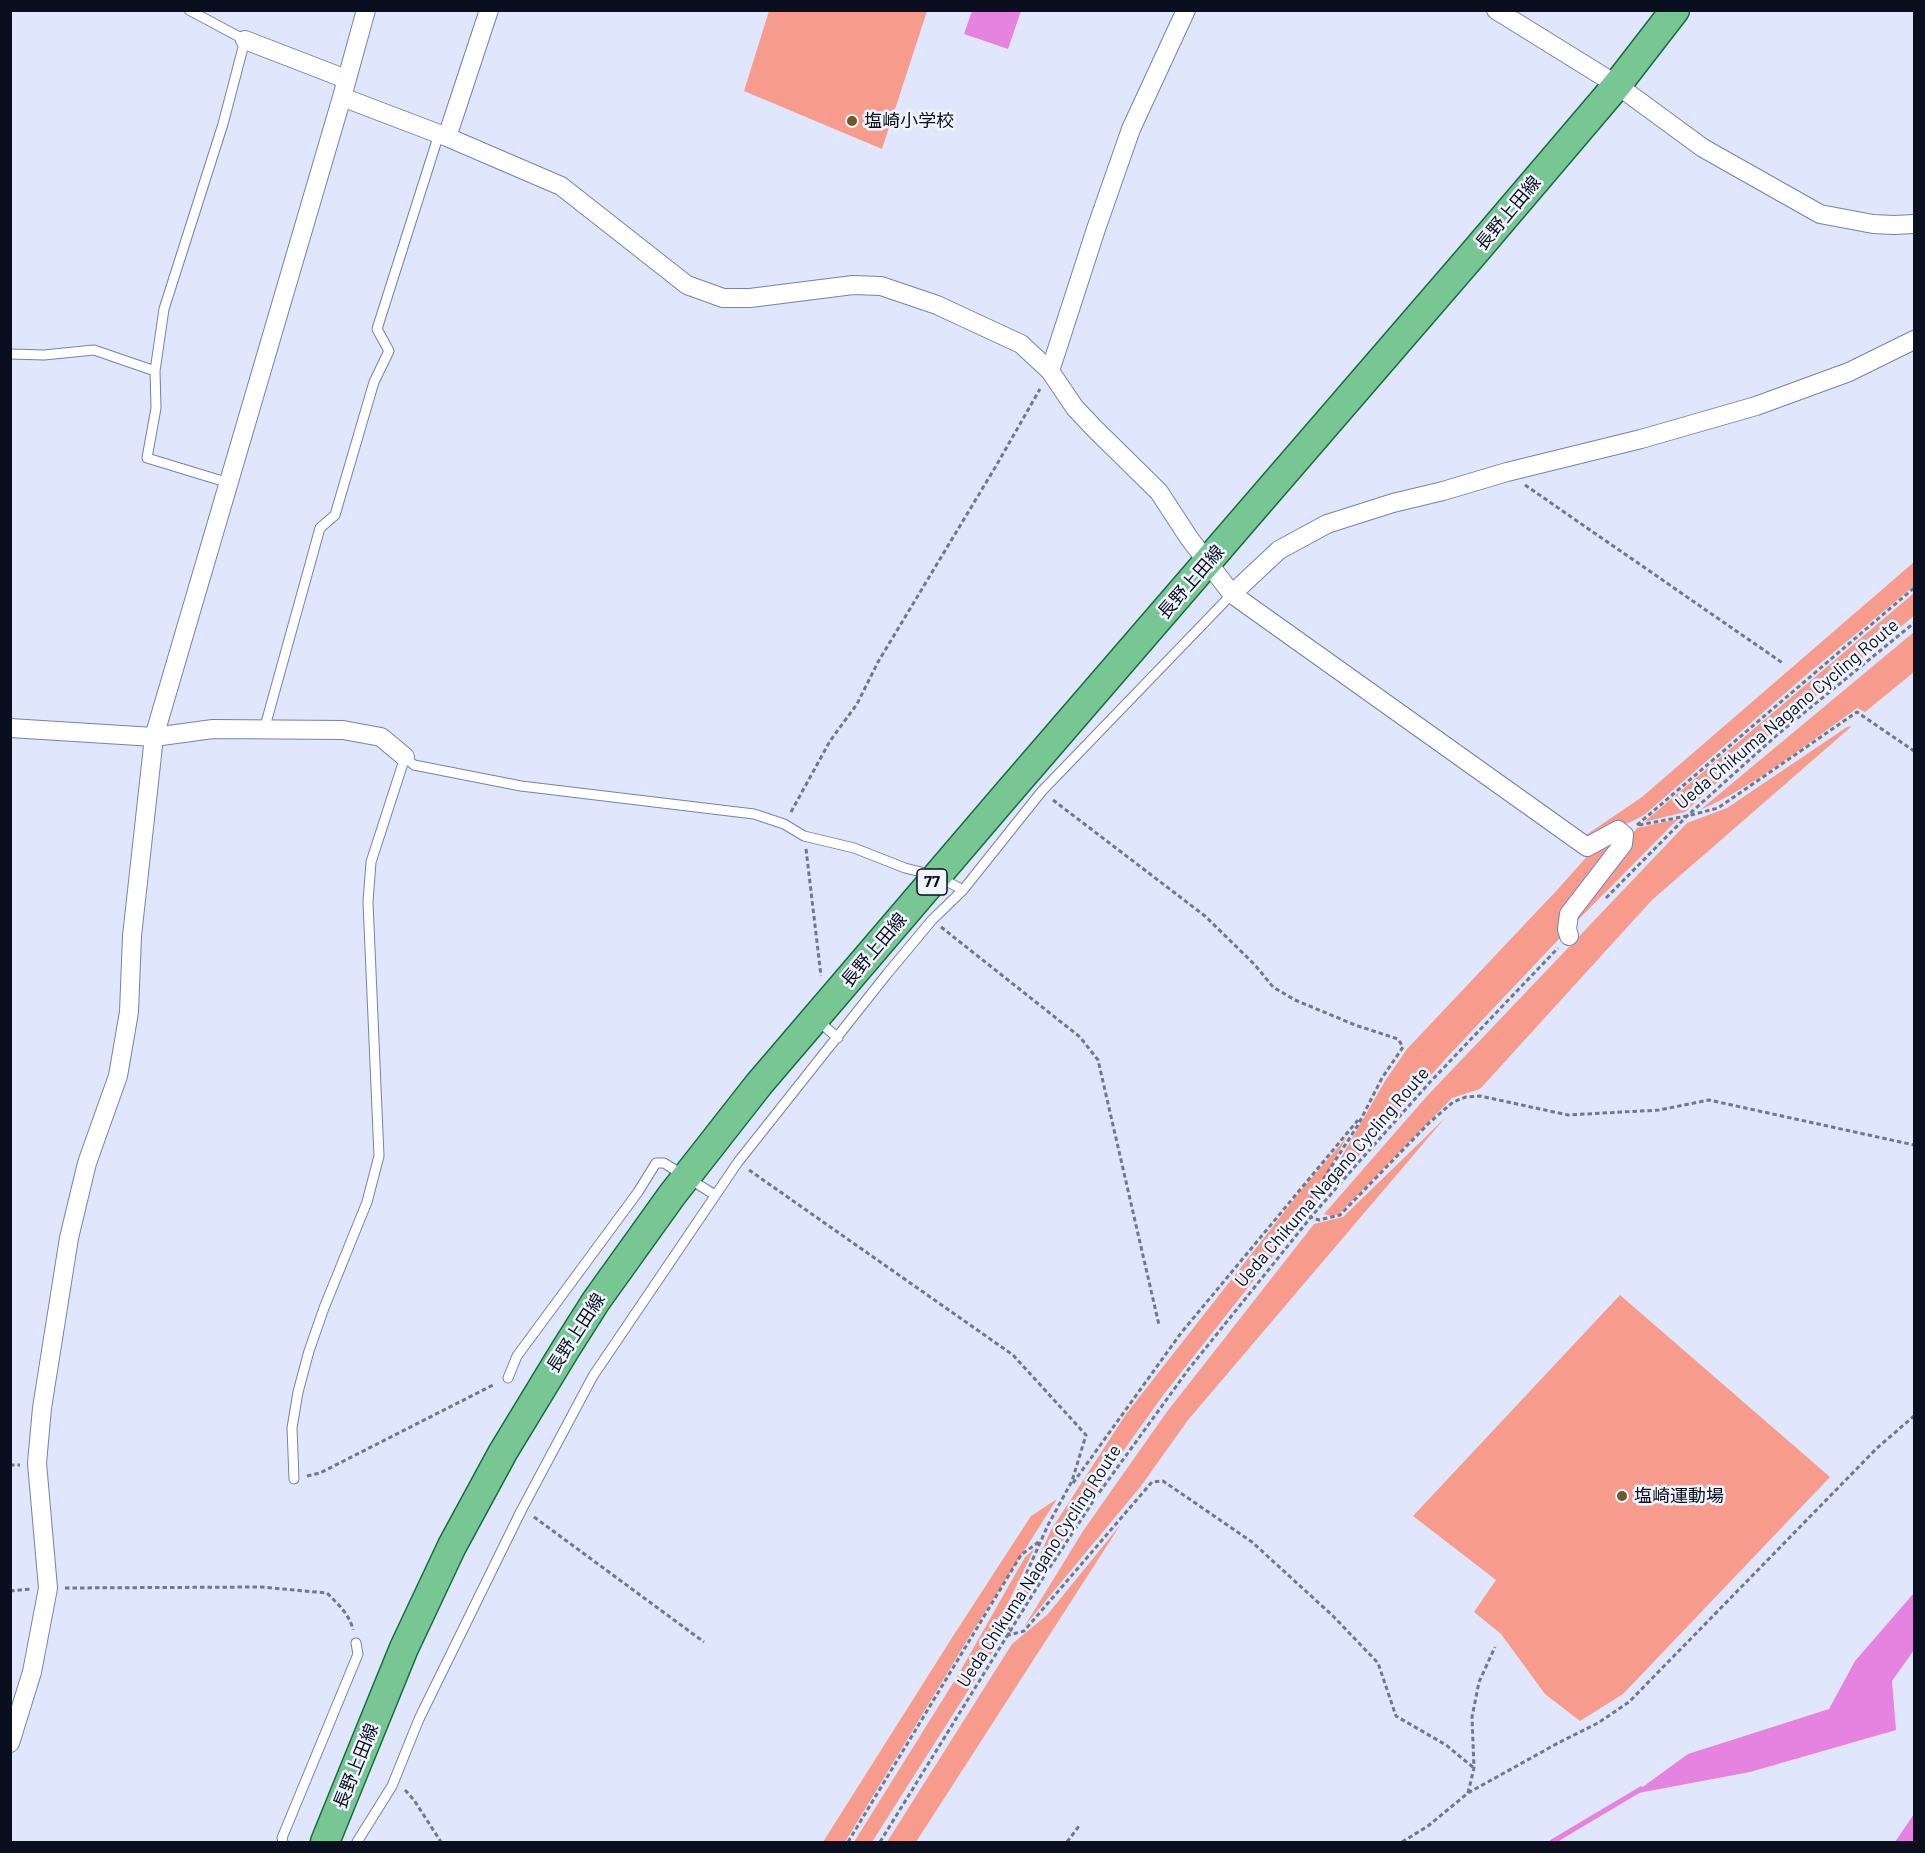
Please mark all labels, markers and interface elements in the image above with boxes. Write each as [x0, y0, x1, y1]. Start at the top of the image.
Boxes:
place label: 塩崎小学校 [864, 110, 954, 132]
marker: 塩崎小学校 [845, 114, 859, 128]
street label: 長野上田線 [1471, 172, 1545, 254]
street label: 長野上田線 [1153, 541, 1229, 623]
street label: Ueda Chikuma Nagano Cycling Route [1671, 614, 1903, 814]
road number: 77 [917, 869, 947, 895]
street label: 長野上田線 [837, 909, 911, 991]
street label: Ueda Chikuma Nagano Cycling Route [1230, 1062, 1434, 1292]
street label: 長野上田線 [542, 1289, 610, 1377]
street label: Ueda Chikuma Nagano Cycling Route [952, 1441, 1126, 1691]
place label: 塩崎運動場 [1634, 1485, 1724, 1507]
marker: 塩崎運動場 [1615, 1489, 1629, 1503]
street label: 長野上田線 [329, 1720, 383, 1812]

